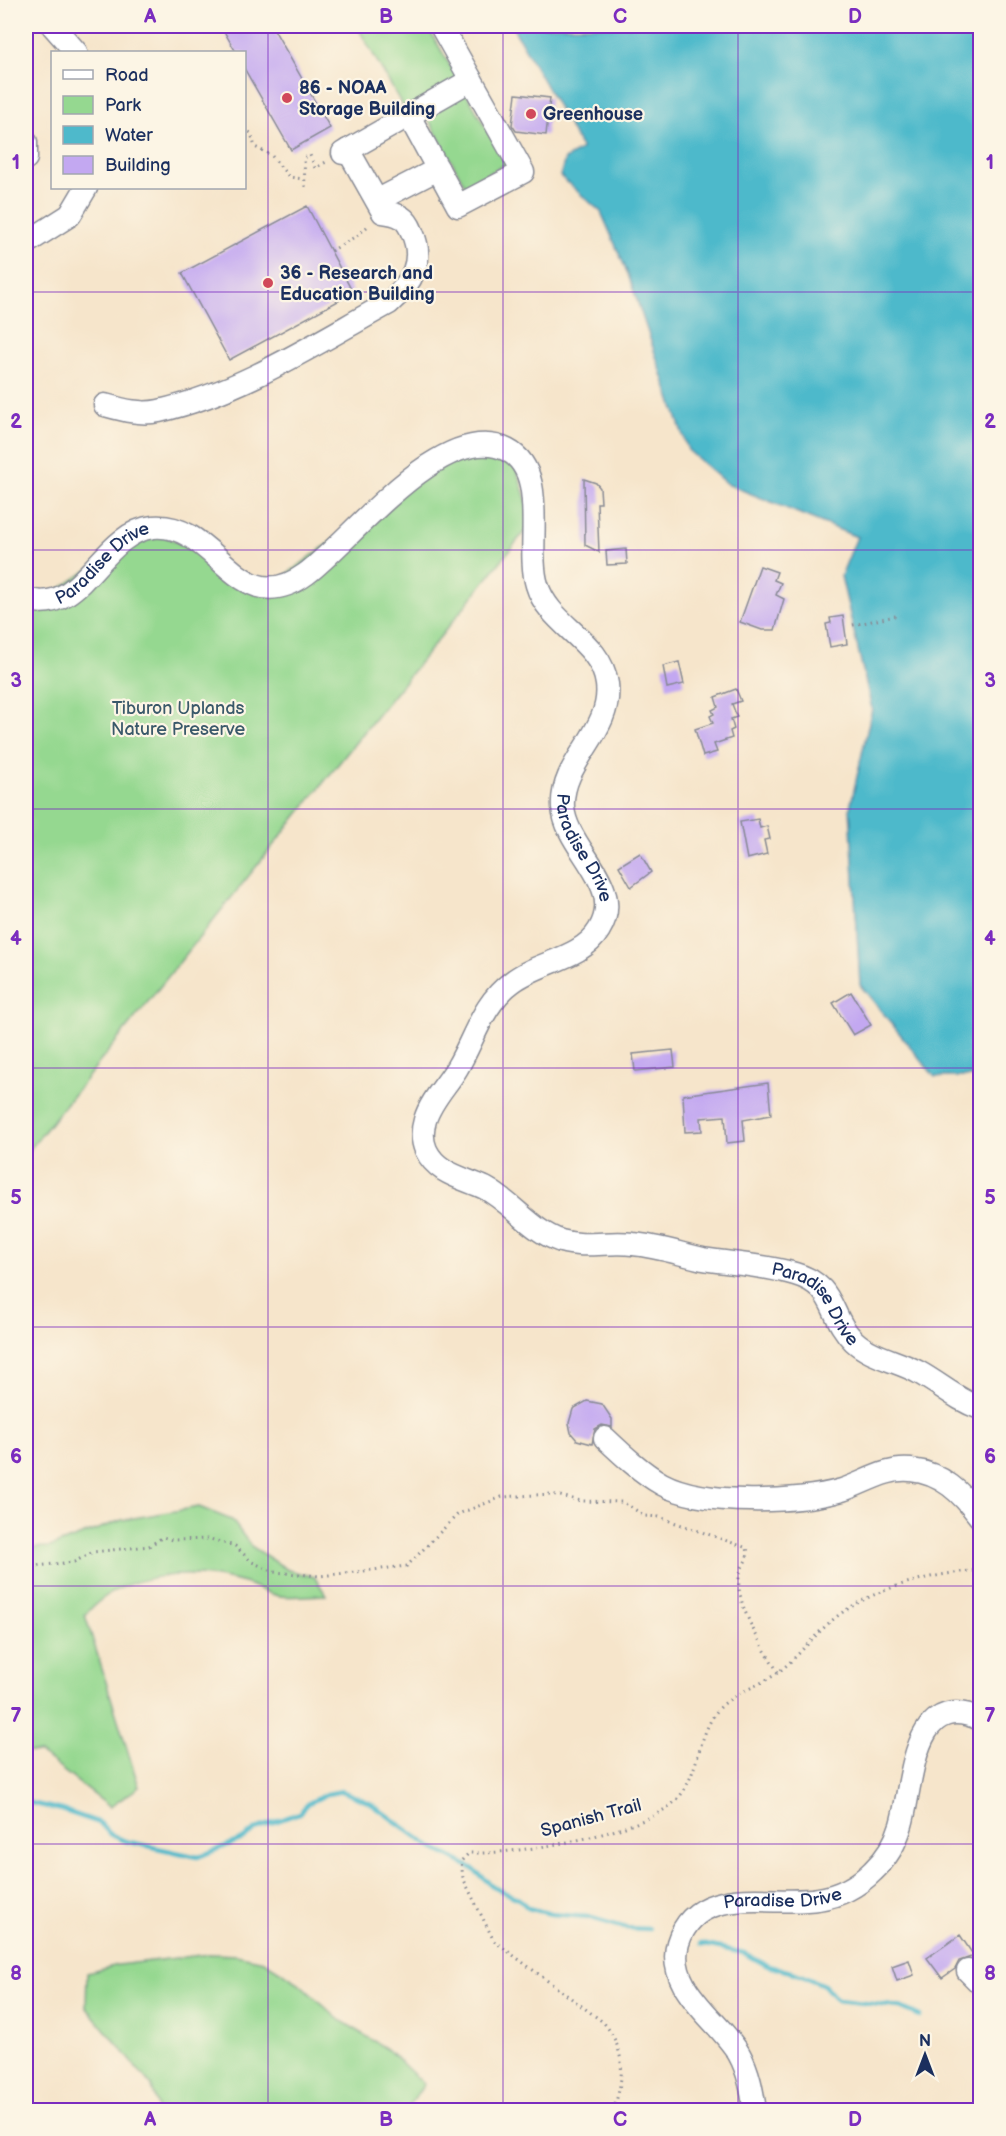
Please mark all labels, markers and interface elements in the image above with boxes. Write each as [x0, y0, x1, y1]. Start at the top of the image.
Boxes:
text: A [143, 5, 157, 29]
text: B [379, 5, 393, 29]
text: C [613, 5, 627, 29]
text: D [848, 5, 862, 29]
legend [51, 51, 246, 189]
text: Road [105, 65, 149, 86]
place label: 86 - NOAA Storage Building [299, 78, 435, 120]
marker: 86 - NOAA Storage Building [280, 91, 294, 105]
text: Park [105, 95, 141, 116]
place label: Greenhouse [543, 104, 643, 125]
marker: Greenhouse [524, 107, 538, 121]
text: Water [105, 125, 153, 146]
text: 1 [12, 151, 20, 175]
text: 1 [986, 151, 994, 175]
text: Building [105, 155, 171, 176]
place label: 36 - Research and Education Building [280, 263, 435, 305]
marker: 36 - Research and Education Building [261, 276, 275, 290]
text: 2 [10, 410, 22, 434]
text: 2 [984, 410, 996, 434]
street label: Paradise Drive [52, 517, 152, 609]
text: 3 [10, 669, 22, 693]
text: 3 [984, 669, 996, 693]
park label: Tiburon Uplands Nature Preserve [111, 698, 245, 740]
street label: Paradise Drive [552, 793, 617, 904]
text: 4 [10, 927, 22, 951]
text: 4 [984, 927, 996, 951]
text: 5 [10, 1186, 22, 1210]
text: 5 [984, 1186, 996, 1210]
street label: Paradise Drive [770, 1258, 863, 1350]
text: 6 [10, 1445, 22, 1469]
text: 6 [984, 1445, 996, 1469]
text: 7 [10, 1704, 22, 1728]
text: 7 [984, 1704, 996, 1728]
street label: Spanish Trail [538, 1794, 644, 1842]
street label: Paradise Drive [722, 1883, 845, 1913]
text: 8 [10, 1962, 22, 1986]
text: 8 [984, 1962, 996, 1986]
north arrow [895, 2025, 955, 2085]
text: N [919, 2032, 931, 2051]
text: A [143, 2108, 157, 2132]
text: B [379, 2108, 393, 2132]
text: C [613, 2108, 627, 2132]
text: D [848, 2108, 862, 2132]

